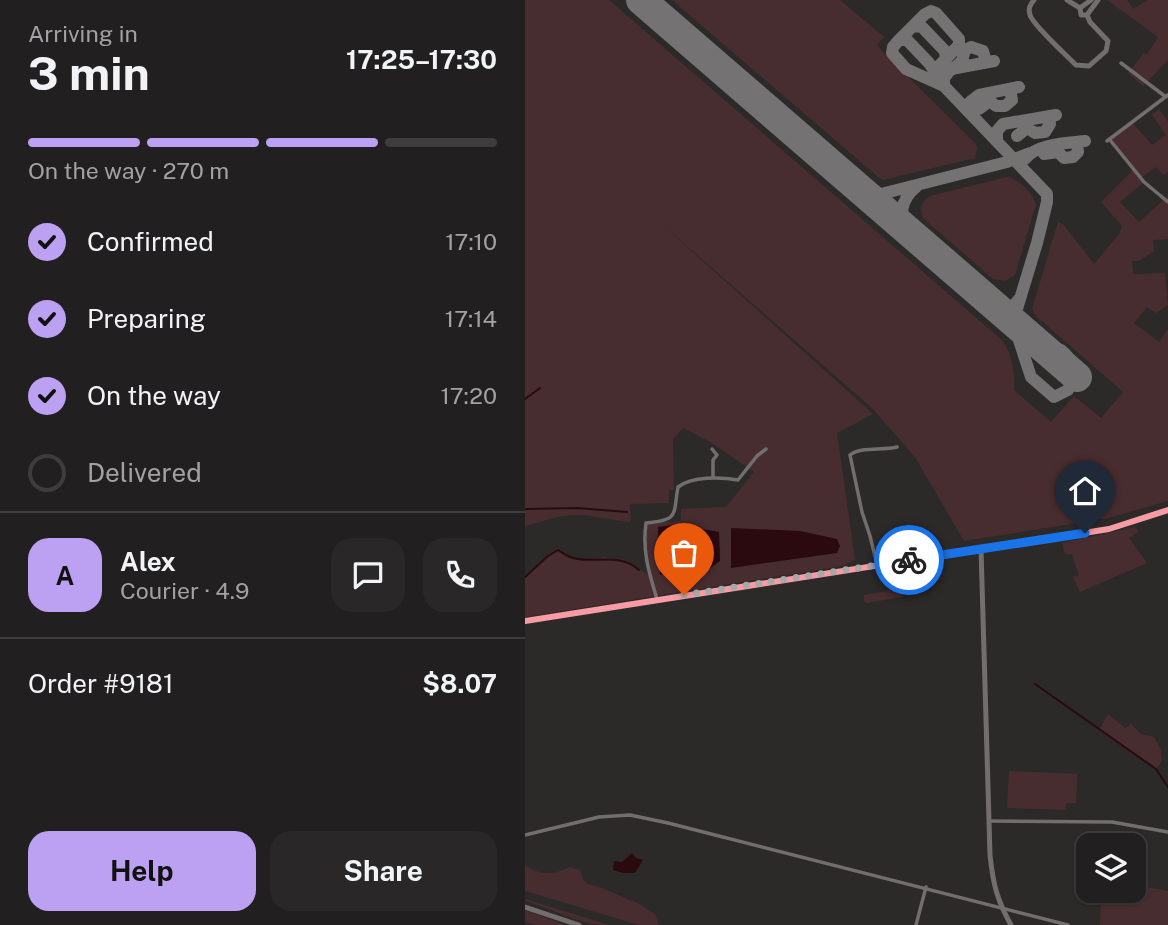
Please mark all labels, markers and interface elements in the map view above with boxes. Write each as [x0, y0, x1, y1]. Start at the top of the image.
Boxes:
text: Arriving in [28, 20, 138, 47]
text: 17:25–17:30 [346, 44, 497, 75]
text: 3 min [28, 46, 150, 100]
text: On the way · 270 m [28, 157, 229, 184]
icon: check [28, 223, 66, 261]
text: Confirmed [87, 226, 214, 257]
text: 17:10 [445, 228, 497, 255]
icon: check [28, 300, 66, 338]
text: Preparing [87, 303, 206, 334]
text: 17:14 [445, 305, 497, 332]
icon: check [28, 377, 66, 415]
text: On the way [87, 380, 221, 411]
text: 17:20 [440, 382, 497, 409]
text: Delivered [87, 457, 202, 488]
pin [1055, 461, 1115, 533]
icon: home [1066, 472, 1104, 510]
pin [654, 523, 714, 595]
courier [874, 525, 944, 595]
icon: bag [665, 534, 703, 572]
button: chat [331, 538, 405, 612]
button: phone [423, 538, 497, 612]
icon: bike [890, 541, 928, 579]
text: Alex [120, 546, 176, 577]
text: A [56, 560, 74, 591]
text: Courier · 4.9 [120, 577, 249, 604]
text: Order #9181 [28, 668, 174, 699]
text: $8.07 [422, 668, 497, 699]
button: Help [28, 831, 256, 911]
button: Share [270, 831, 497, 911]
map controls [1076, 833, 1146, 903]
button: layers [1076, 833, 1146, 903]

